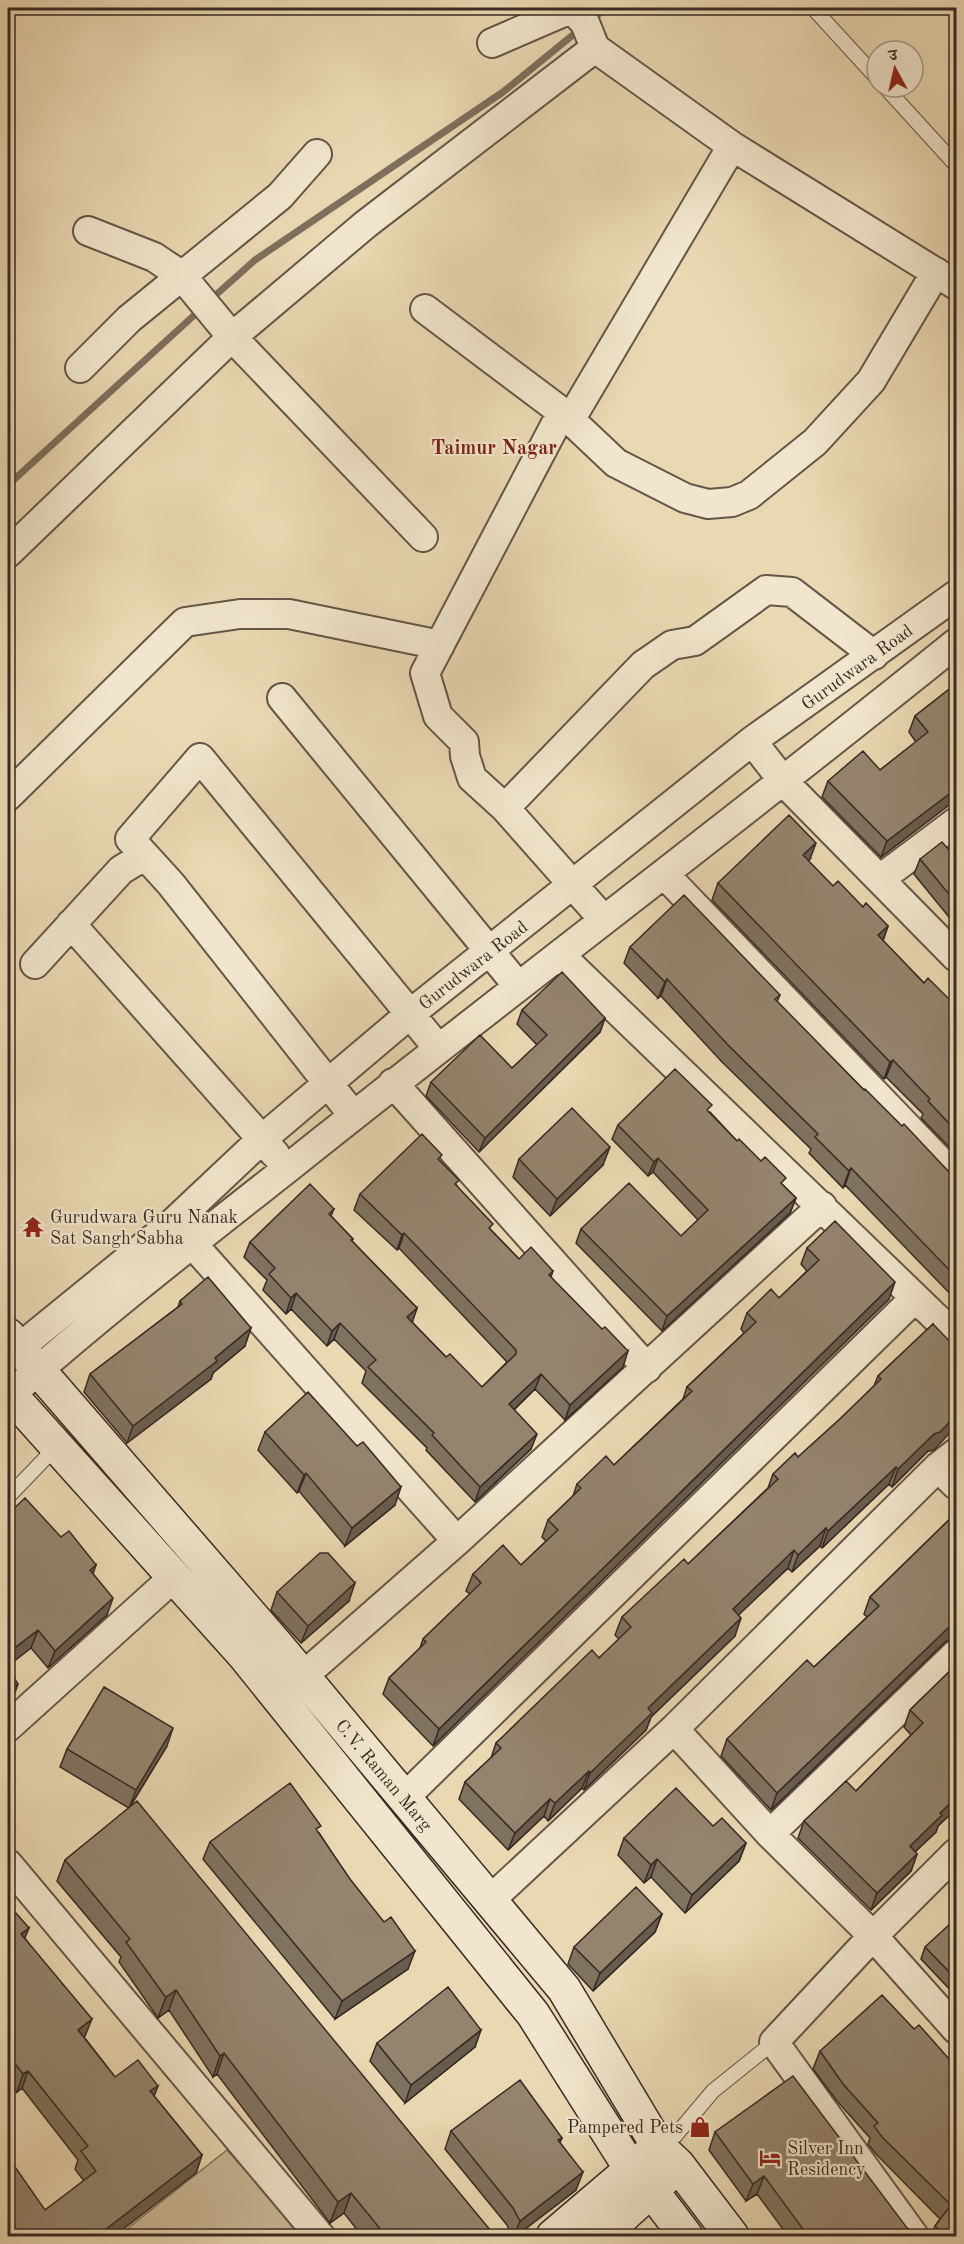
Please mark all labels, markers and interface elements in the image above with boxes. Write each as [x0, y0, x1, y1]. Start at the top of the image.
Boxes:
north arrow [865, 39, 925, 99]
text: उ [887, 47, 900, 65]
district label: Taimur Nagar [431, 439, 557, 459]
street label: Gurudwara Road [799, 622, 917, 714]
street label: Gurudwara Road [416, 918, 531, 1014]
place label: Gurudwara Guru Nanak Sat Sangh Sabha [50, 1209, 238, 1248]
temple icon: Gurudwara Guru Nanak Sat Sangh Sabha [21, 1215, 45, 1239]
street label: C.V. Raman Marg [332, 1717, 435, 1835]
shop icon: Pampered Pets [688, 2115, 712, 2139]
place label: Pampered Pets [567, 2119, 683, 2137]
place label: Silver Inn Residency [787, 2140, 866, 2179]
hotel icon: Silver Inn Residency [758, 2146, 782, 2170]

